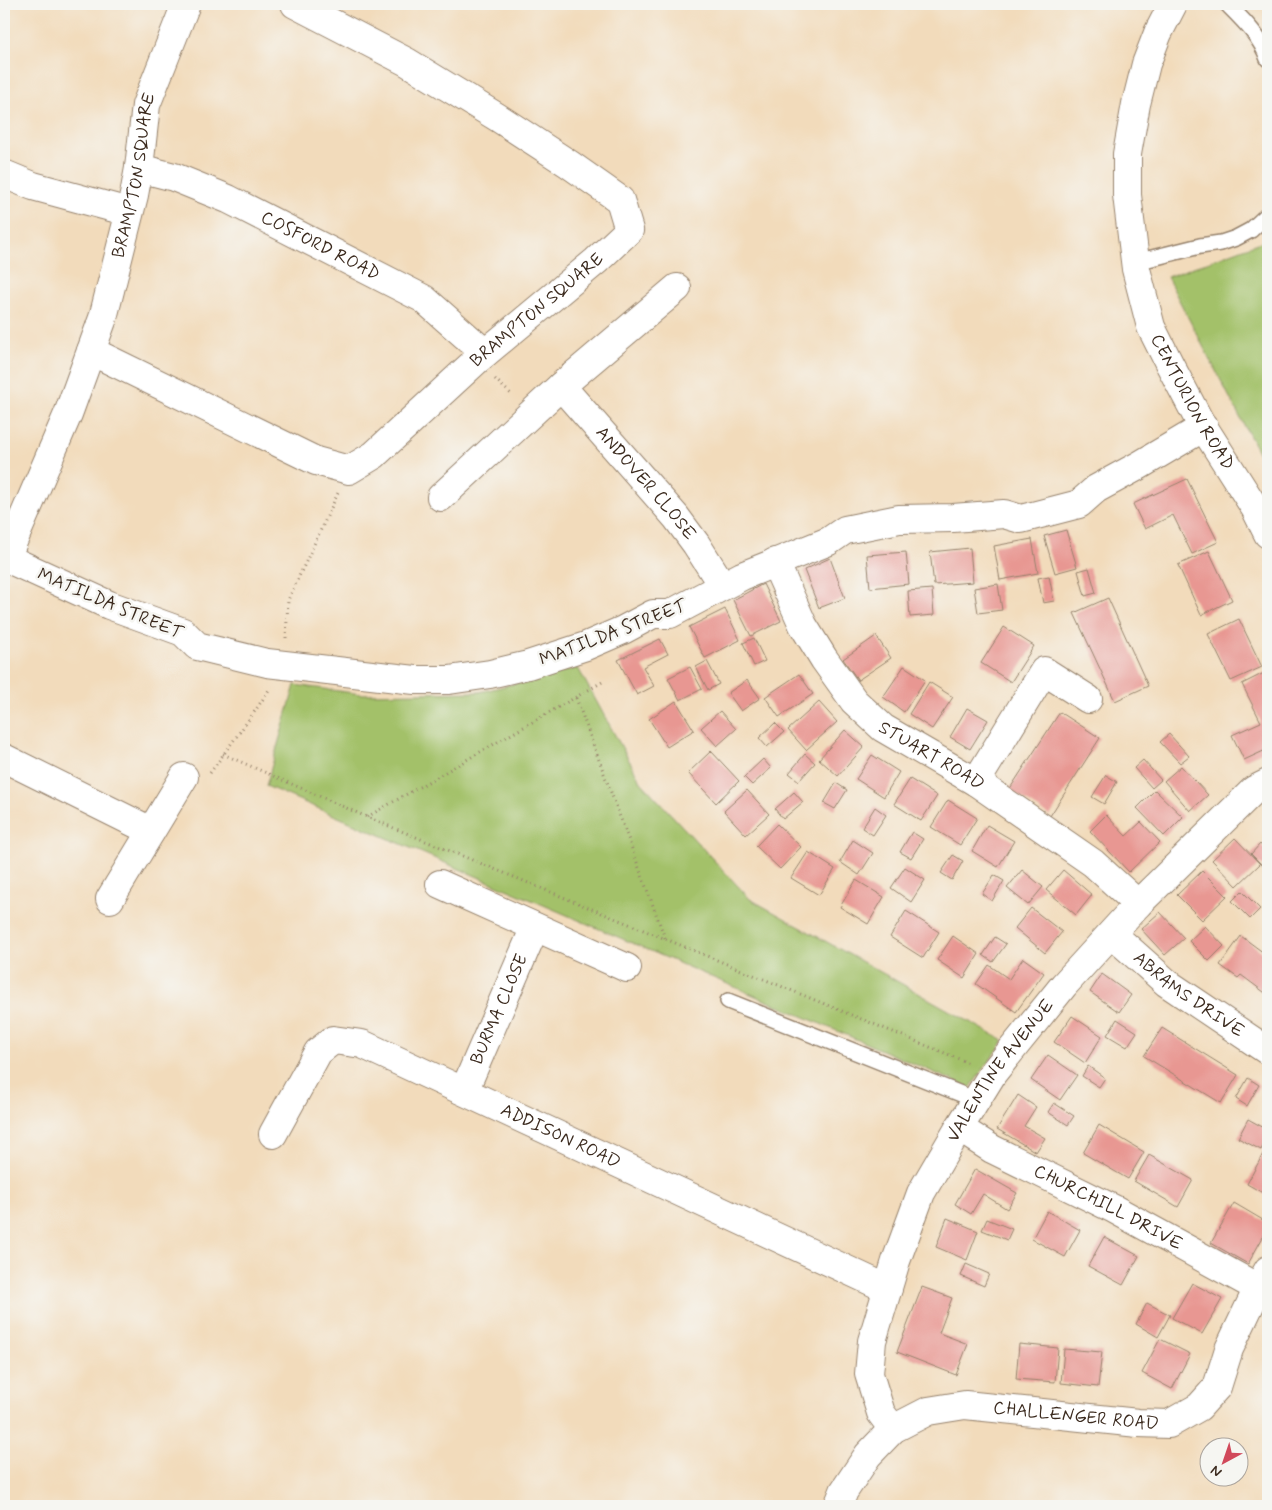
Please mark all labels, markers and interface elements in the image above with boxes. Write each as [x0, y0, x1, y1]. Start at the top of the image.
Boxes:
street label: BRAMPTON SQUARE [107, 89, 162, 260]
street label: COSFORD ROAD [256, 206, 384, 287]
street label: BRAMPTON SQUARE [465, 248, 609, 373]
street label: CENTURION ROAD [1144, 330, 1240, 475]
street label: ANDOVER CLOSE [590, 421, 701, 545]
street label: MATILDA STREET [34, 563, 187, 646]
street label: MATILDA STREET [536, 594, 691, 672]
street label: STUART ROAD [874, 716, 989, 796]
street label: ABRAMS DRIVE [1128, 946, 1249, 1044]
street label: BURMA CLOSE [465, 950, 534, 1068]
street label: VALENTINE AVENUE [941, 994, 1060, 1146]
street label: ADDISON ROAD [497, 1098, 624, 1175]
street label: CHURCHILL DRIVE [1029, 1159, 1187, 1256]
street label: CHALLENGER ROAD [992, 1396, 1159, 1436]
north arrow [1200, 1438, 1250, 1488]
text: N [1207, 1461, 1226, 1481]

